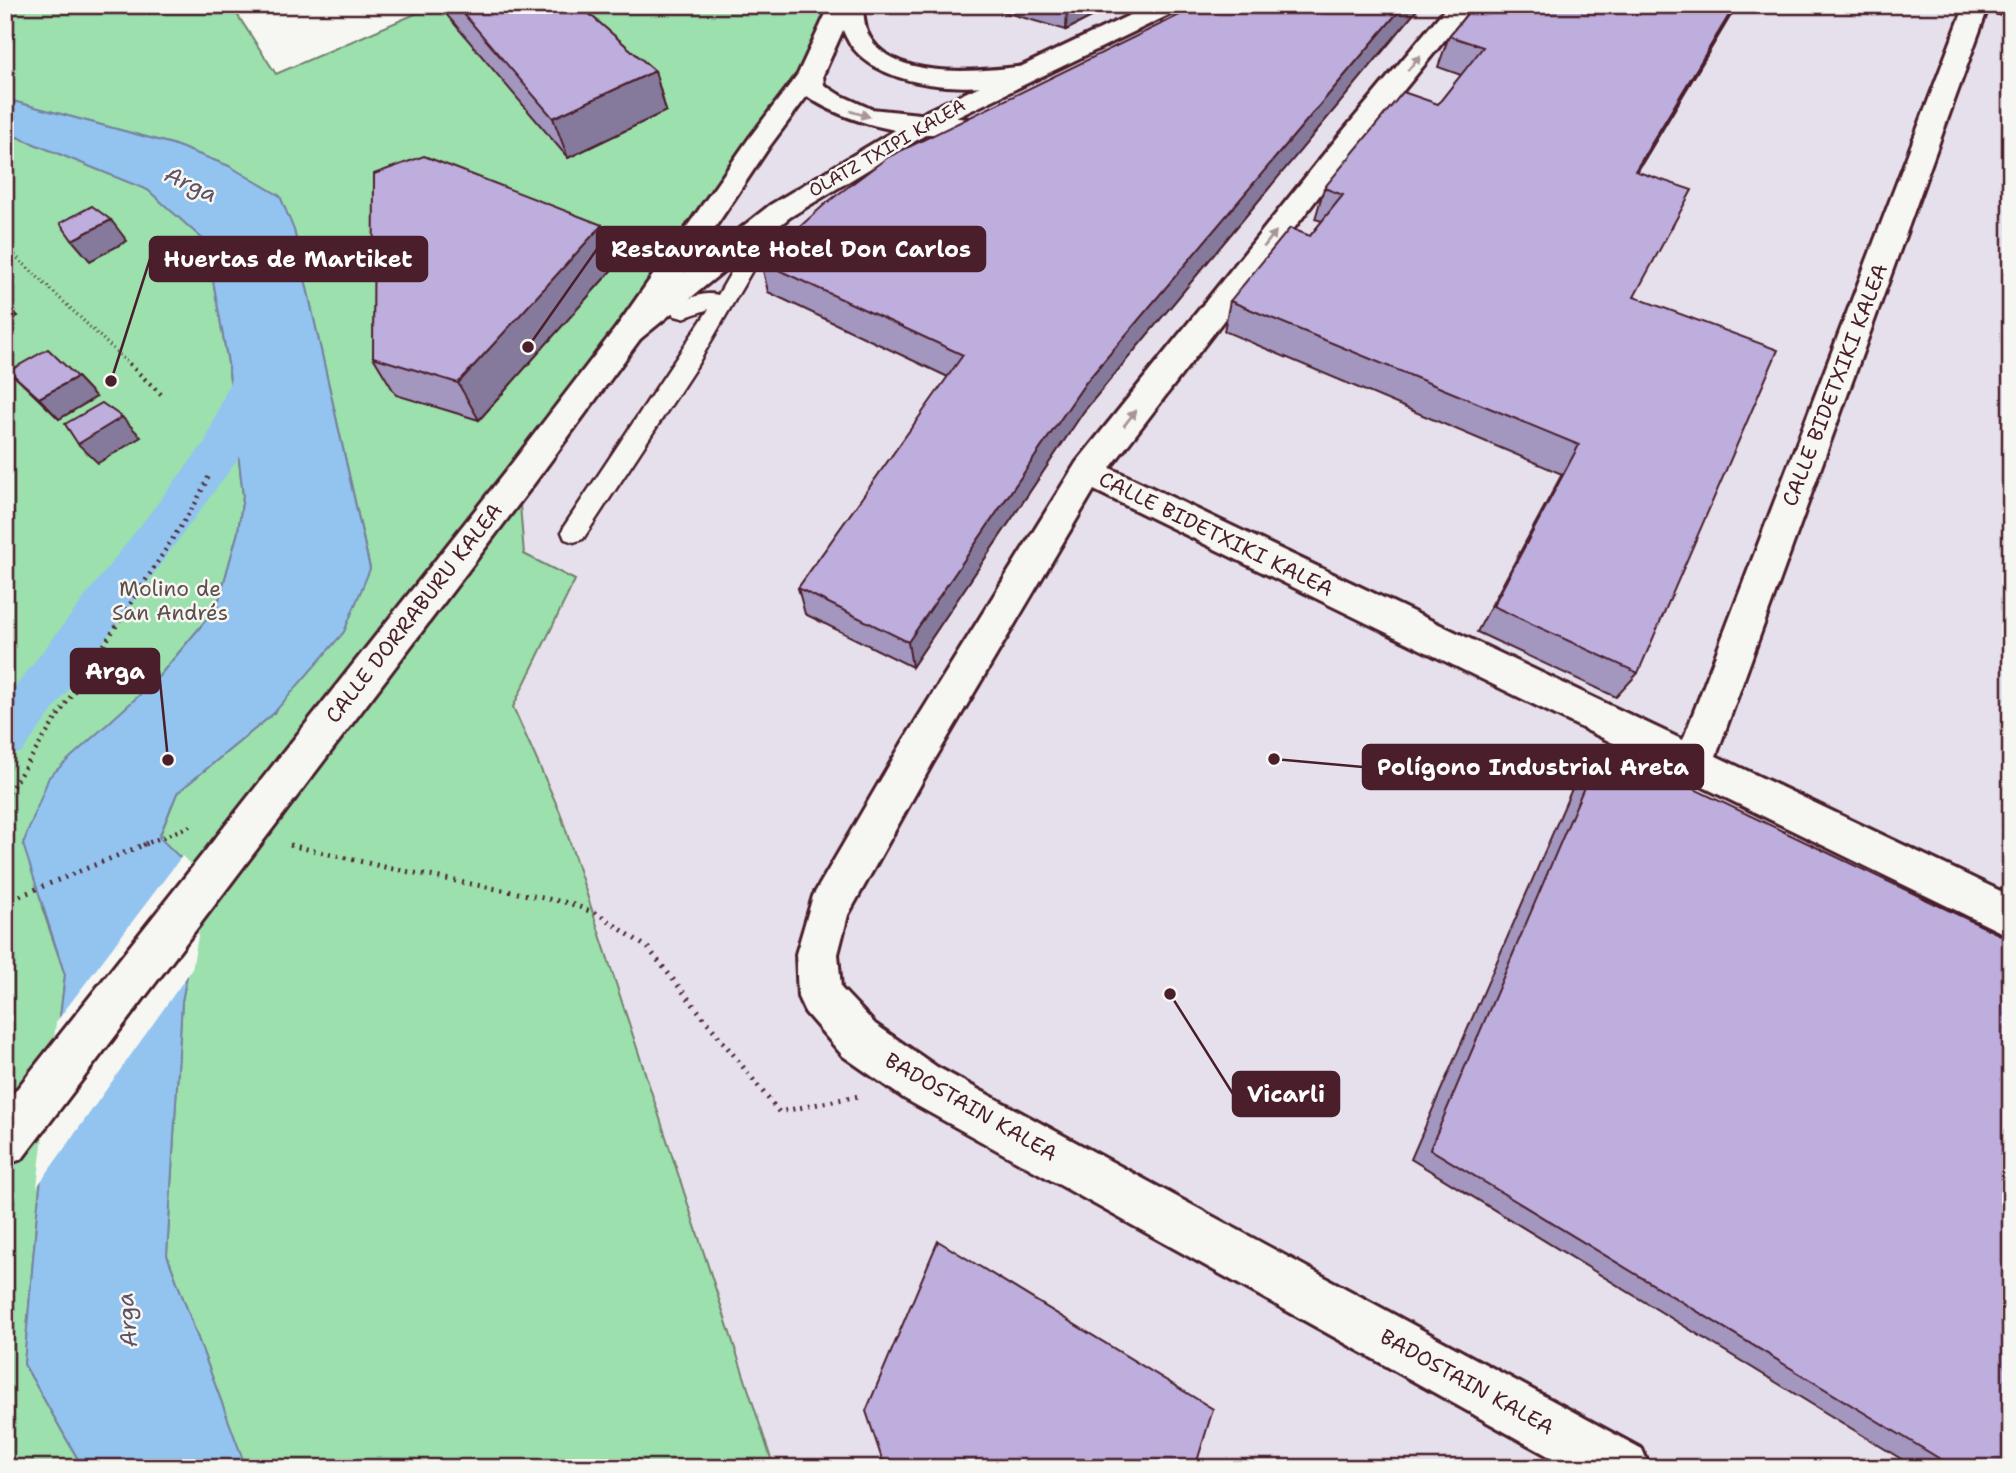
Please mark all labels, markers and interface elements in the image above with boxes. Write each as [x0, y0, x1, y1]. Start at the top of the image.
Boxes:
one-way arrow [1406, 54, 1421, 71]
street label: OLATZ TXIPI KALEA [804, 93, 970, 203]
one-way arrow [849, 109, 870, 119]
water label: Arga [160, 159, 222, 209]
callout: Restaurante Hotel Don Carlos [597, 227, 985, 271]
one-way arrow [1263, 231, 1278, 249]
text: Restaurante Hotel Don Carlos [611, 234, 971, 264]
callout: Huertas de Martiket [150, 237, 427, 281]
text: Huertas de Martiket [164, 244, 412, 274]
street label: CALLE BIDETXIKI KALEA [1776, 260, 1894, 510]
one-way arrow [1122, 409, 1136, 427]
street label: CALLE BIDETXIKI KALEA [1094, 465, 1338, 603]
street label: CALLE DORRABURU KALEA [319, 497, 509, 729]
park label: Molino de San Andrés [112, 575, 228, 627]
callout: Arga [71, 649, 159, 693]
text: Arga [85, 656, 145, 686]
callout: Polígono Industrial Areta [1363, 745, 1703, 789]
text: Polígono Industrial Areta [1377, 752, 1689, 782]
street label: BADOSTAIN KALEA [880, 1046, 1062, 1168]
callout: Vicarli [1233, 1072, 1339, 1116]
text: Vicarli [1247, 1079, 1325, 1109]
water label: Arga [110, 1291, 144, 1349]
street label: BADOSTAIN KALEA [1375, 1323, 1559, 1441]

